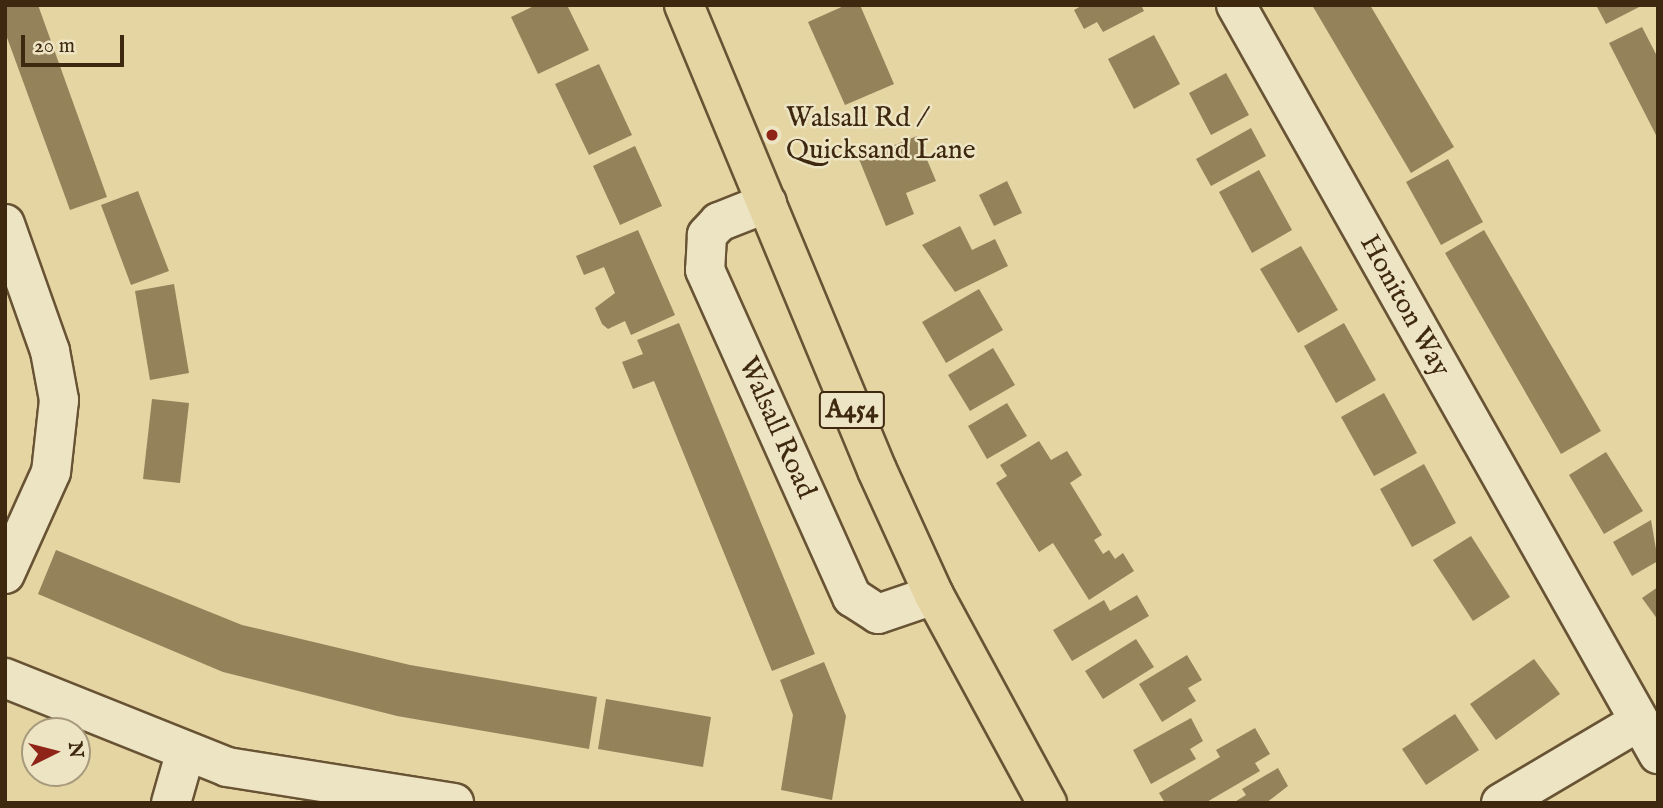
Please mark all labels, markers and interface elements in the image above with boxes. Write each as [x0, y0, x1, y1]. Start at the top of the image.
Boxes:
scale bar [24, 21, 128, 65]
text: 20 m [34, 33, 75, 60]
place label: Walsall Rd / Quicksand Lane [786, 102, 976, 168]
marker: Walsall Rd / Quicksand Lane [764, 127, 780, 143]
street label: Honiton Way [1351, 229, 1457, 383]
street label: Walsall Road [730, 352, 822, 504]
road number: A454 [819, 388, 885, 432]
north arrow [21, 717, 91, 787]
text: N [62, 741, 88, 759]

